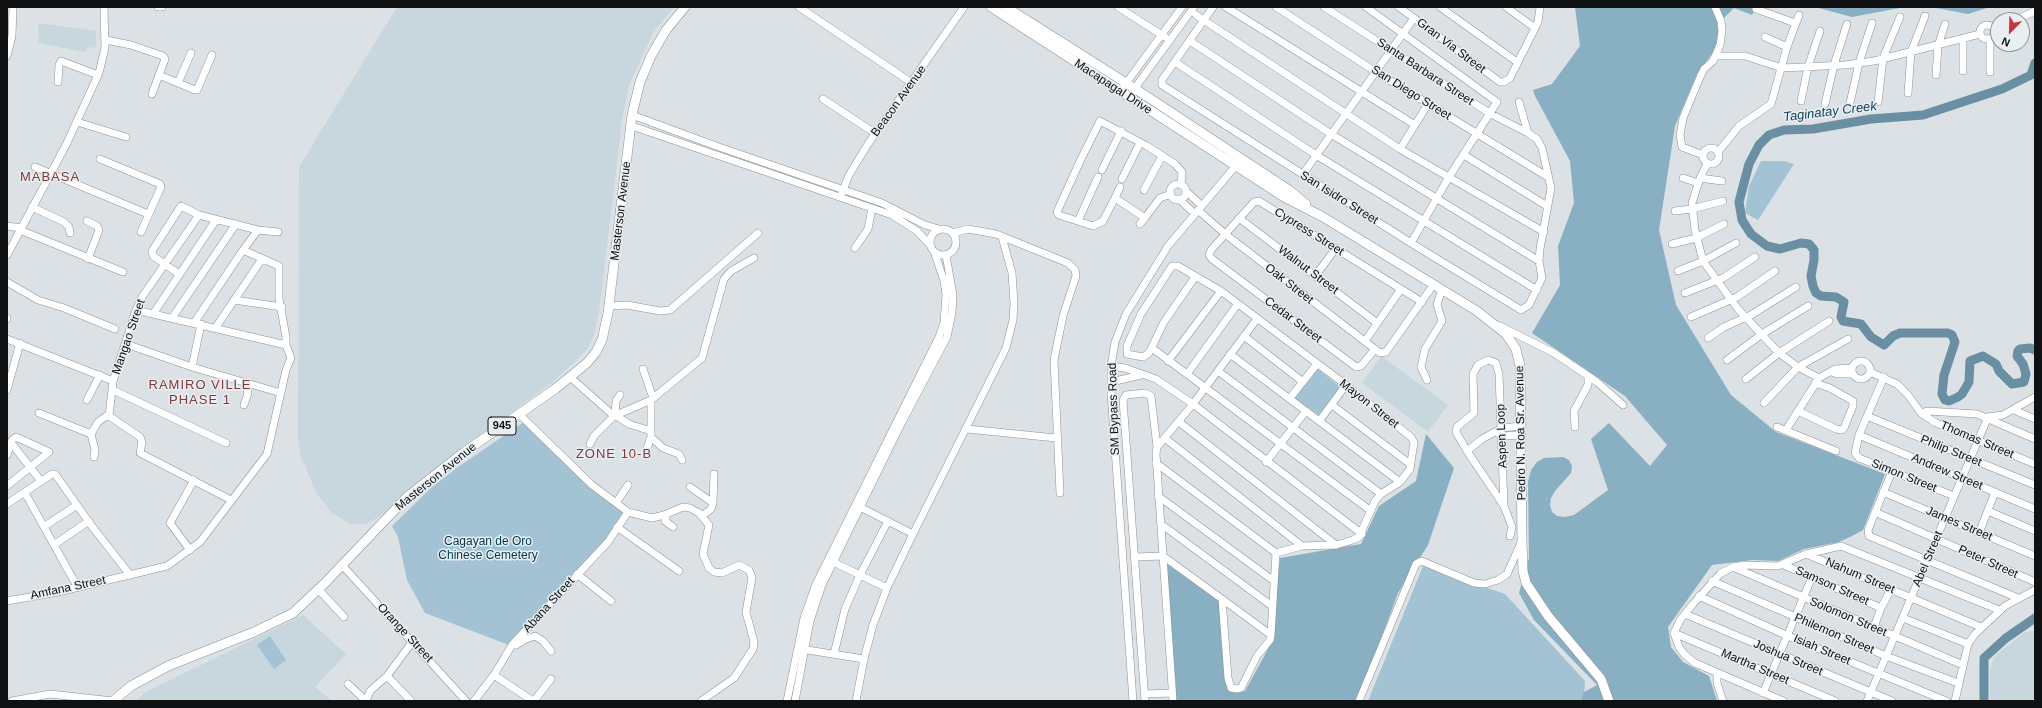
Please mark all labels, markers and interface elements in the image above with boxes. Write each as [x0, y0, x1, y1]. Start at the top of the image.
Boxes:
north arrow [1990, 12, 2030, 52]
street label: Gran Via Street [1414, 15, 1488, 77]
street label: Santa Barbara Street [1374, 35, 1476, 109]
text: N [2000, 35, 2012, 49]
street label: Macapagal Drive [1071, 56, 1155, 118]
street label: Beacon Avenue [868, 63, 930, 139]
street label: San Diego Street [1368, 63, 1454, 123]
water label: Taginatay Creek [1782, 99, 1878, 125]
street label: Masterson Avenue [608, 161, 634, 261]
street label: San Isidro Street [1297, 168, 1381, 228]
district label: MABASA [20, 169, 80, 185]
street label: Cypress Street [1272, 205, 1346, 259]
street label: Walnut Street [1275, 243, 1341, 297]
street label: Oak Street [1262, 261, 1316, 307]
street label: Cedar Street [1262, 294, 1324, 346]
street label: Mangao Street [109, 297, 149, 377]
street label: SM Bypass Road [1105, 362, 1123, 456]
street label: Pedro N. Roa Sr. Avenue [1513, 366, 1529, 500]
street label: Mayon Street [1336, 376, 1402, 432]
district label: RAMIRO VILLE PHASE 1 [148, 377, 252, 408]
street label: Aspen Loop [1494, 404, 1510, 468]
road number: 945 [488, 417, 516, 435]
street label: Thomas Street [1938, 418, 2016, 462]
street label: Philip Street [1918, 432, 1984, 470]
street label: Masterson Avenue [393, 440, 479, 514]
district label: ZONE 10-B [576, 446, 652, 462]
street label: Andrew Street [1909, 451, 1985, 493]
street label: Simon Street [1869, 456, 1939, 496]
street label: James Street [1924, 504, 1994, 544]
street label: Abel Street [1910, 529, 1946, 589]
park label: Cagayan de Oro Chinese Cemetery [438, 535, 538, 563]
street label: Peter Street [1956, 542, 2020, 582]
street label: Nahum Street [1823, 555, 1897, 597]
street label: Samson Street [1793, 563, 1871, 609]
street label: Amfana Street [29, 573, 107, 603]
street label: Abana Street [520, 574, 578, 636]
street label: Solomon Street [1807, 594, 1889, 640]
street label: Orange Street [374, 601, 436, 665]
street label: Philemon Street [1792, 611, 1876, 657]
street label: Isiah Street [1791, 632, 1853, 668]
street label: Joshua Street [1751, 637, 1825, 679]
street label: Martha Street [1719, 646, 1791, 688]

